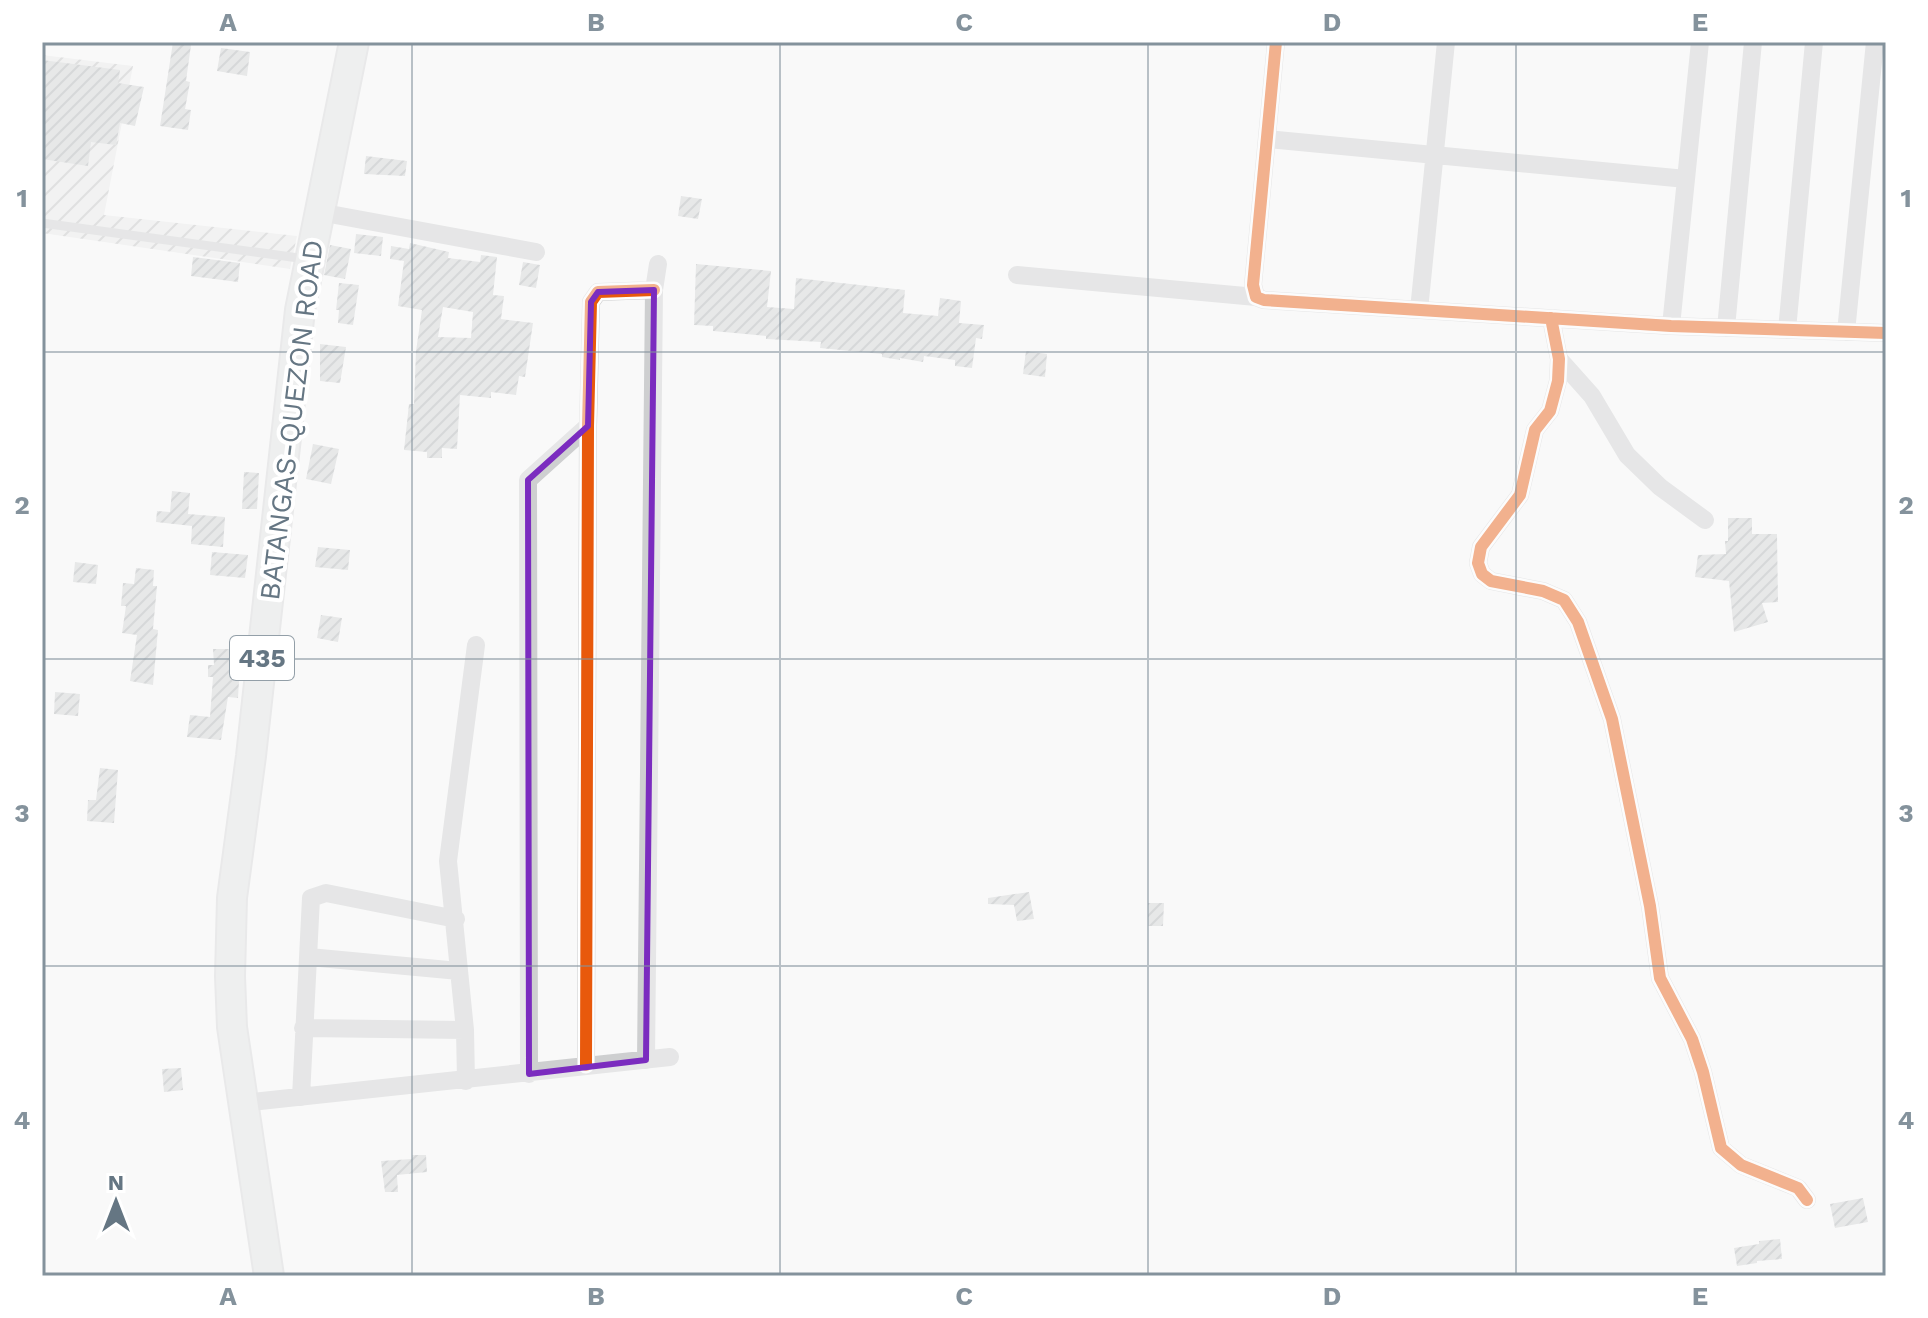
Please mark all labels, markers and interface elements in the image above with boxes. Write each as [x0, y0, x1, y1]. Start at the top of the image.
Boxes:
text: A [219, 7, 237, 37]
text: B [587, 7, 605, 37]
text: C [955, 7, 973, 37]
text: D [1323, 7, 1341, 37]
text: E [1692, 7, 1708, 37]
text: 1 [16, 183, 28, 213]
text: 1 [1900, 183, 1912, 213]
street label: BATANGAS-QUEZON ROAD [253, 238, 330, 602]
text: 2 [14, 490, 30, 520]
text: 2 [1898, 490, 1914, 520]
road number: 435 [230, 636, 294, 680]
text: 3 [14, 798, 30, 828]
text: 3 [1898, 798, 1914, 828]
text: 4 [14, 1105, 31, 1135]
text: 4 [1898, 1105, 1915, 1135]
north arrow [76, 1162, 156, 1242]
text: N [108, 1170, 124, 1195]
text: A [219, 1281, 237, 1311]
text: B [587, 1281, 605, 1311]
text: C [955, 1281, 973, 1311]
text: D [1323, 1281, 1341, 1311]
text: E [1692, 1281, 1708, 1311]

